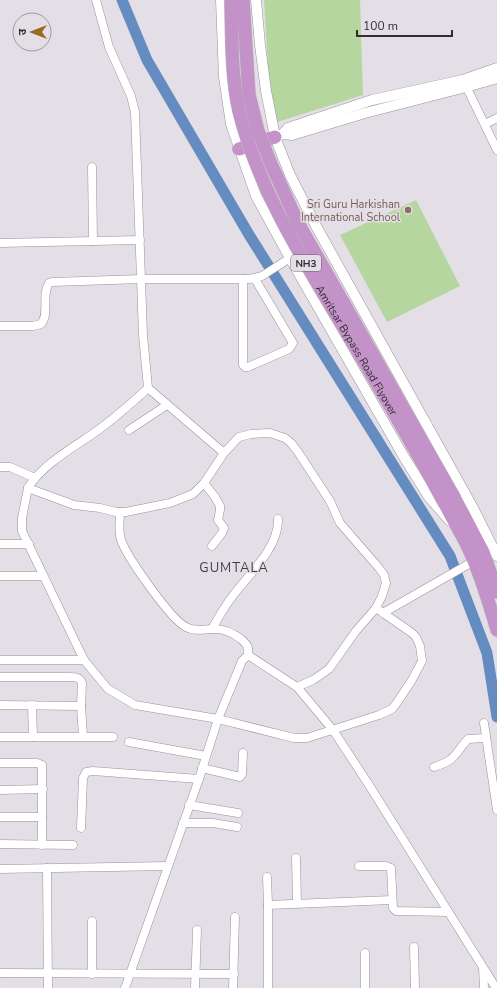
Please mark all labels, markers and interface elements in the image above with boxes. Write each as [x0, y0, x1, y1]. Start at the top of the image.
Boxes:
north arrow [12, 12, 52, 52]
scale bar [357, 12, 452, 38]
text: 100 m [363, 18, 398, 34]
text: उ [15, 28, 30, 35]
place label: Sri Guru Harkishan International School [301, 197, 401, 225]
marker: Sri Guru Harkishan International School [403, 205, 413, 215]
road number: NH3 [291, 255, 321, 271]
street label: Amritsar Bypass Road Flyover [312, 282, 401, 418]
district label: GUMTALA [199, 559, 269, 577]

